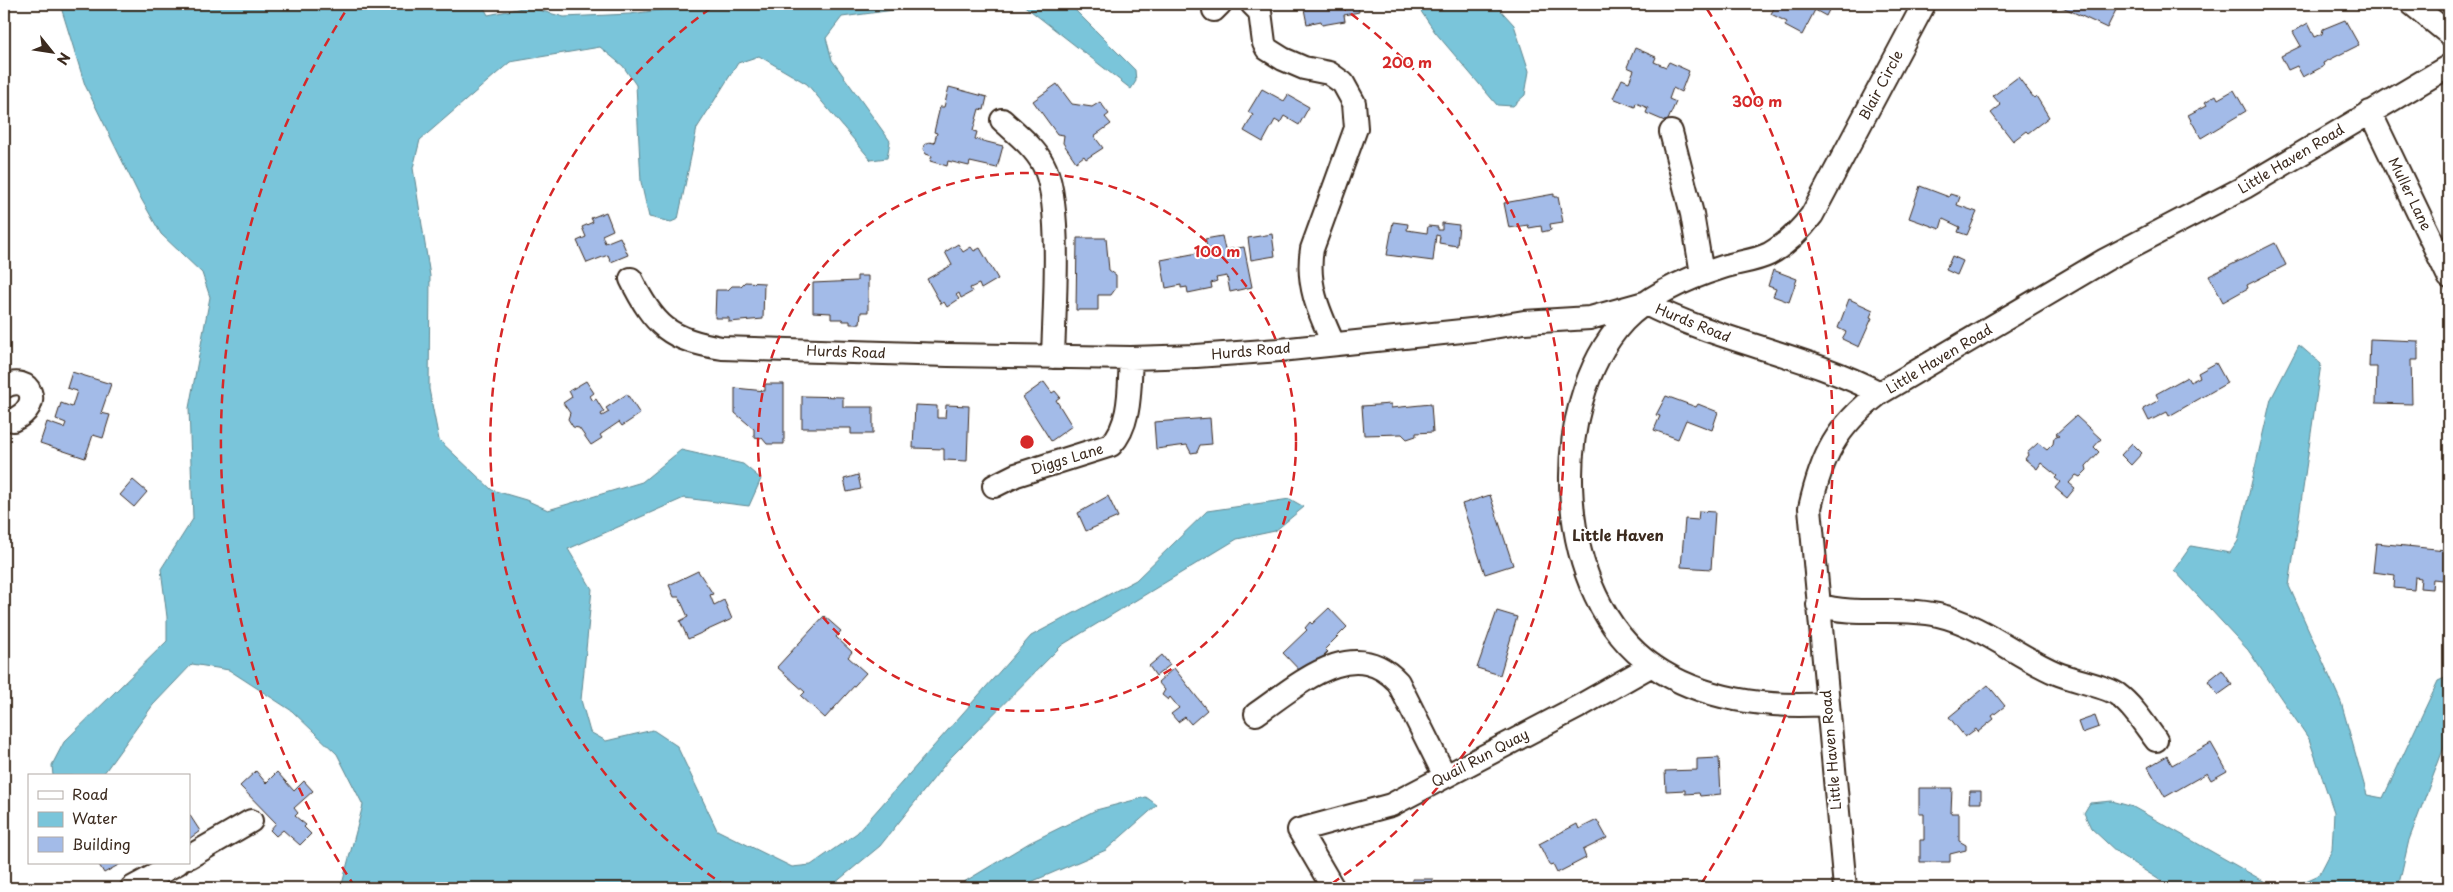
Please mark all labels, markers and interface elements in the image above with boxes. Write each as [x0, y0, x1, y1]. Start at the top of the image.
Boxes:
north arrow [28, 28, 78, 78]
street label: Blair Circle [1853, 46, 1908, 124]
text: N [52, 49, 76, 69]
text: 200 m [1382, 50, 1432, 73]
text: 300 m [1732, 89, 1782, 112]
street label: Little Haven Road [2234, 119, 2348, 199]
street label: Muller Lane [2384, 154, 2437, 234]
text: 100 m [1194, 239, 1240, 262]
street label: Hurds Road [1652, 298, 1734, 347]
street label: Little Haven Road [1882, 319, 1996, 399]
street label: Hurds Road [1210, 337, 1292, 364]
street label: Hurds Road [806, 340, 886, 363]
centre of rings [1018, 433, 1036, 451]
street label: Diggs Lane [1028, 438, 1106, 479]
district label: Little Haven [1572, 523, 1664, 546]
street label: Little Haven Road [1815, 689, 1846, 811]
street label: Quail Run Quay [1427, 723, 1532, 792]
legend [28, 774, 190, 864]
text: Road [72, 782, 108, 805]
text: Water [72, 806, 117, 829]
text: Building [72, 832, 131, 855]

